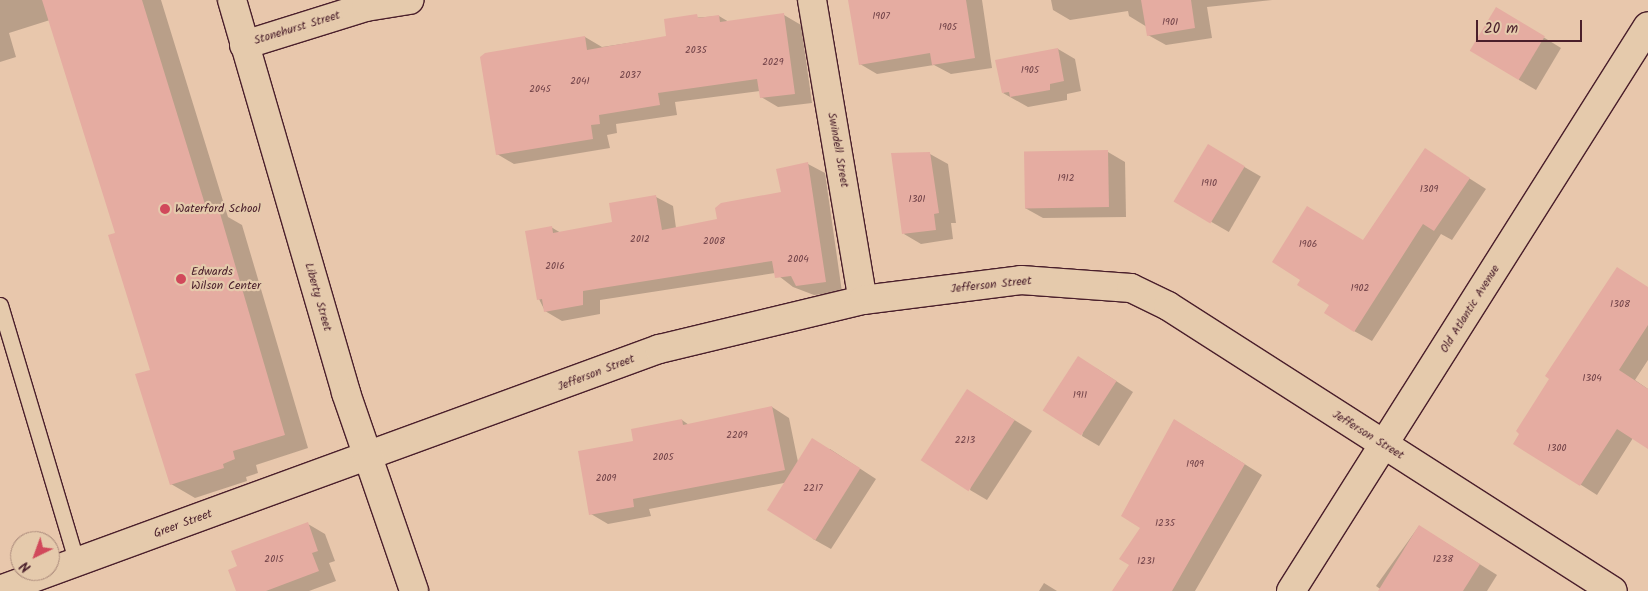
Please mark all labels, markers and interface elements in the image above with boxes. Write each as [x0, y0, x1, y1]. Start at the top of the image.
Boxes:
street label: Stonehurst Street [252, 8, 342, 48]
scale bar [1478, 10, 1584, 42]
house number: 1907 [872, 11, 890, 23]
house number: 1901 [1162, 17, 1178, 29]
text: 20 m [1484, 17, 1518, 41]
house number: 1905 [939, 22, 957, 34]
house number: 2035 [685, 45, 707, 57]
house number: 2029 [762, 57, 784, 69]
house number: 1905 [1021, 65, 1039, 77]
house number: 2037 [619, 70, 641, 82]
house number: 2041 [570, 76, 590, 88]
house number: 2045 [529, 84, 551, 96]
street label: Swindell Street [824, 111, 852, 189]
house number: 1912 [1058, 173, 1074, 185]
house number: 1910 [1201, 178, 1217, 190]
house number: 1309 [1420, 184, 1438, 196]
house number: 1301 [909, 194, 925, 206]
place label: Waterford School [175, 202, 261, 216]
marker: Waterford School [159, 203, 171, 215]
house number: 2012 [630, 234, 650, 246]
house number: 2008 [703, 236, 725, 248]
house number: 1906 [1299, 239, 1317, 251]
house number: 2004 [787, 254, 809, 266]
street label: Liberty Street [301, 261, 335, 333]
house number: 2016 [545, 261, 565, 273]
street label: Old Atlantic Avenue [1437, 262, 1503, 356]
place label: Edwards Wilson Center [191, 265, 261, 293]
marker: Edwards Wilson Center [175, 273, 187, 285]
street label: Jefferson Street [950, 274, 1032, 296]
house number: 1902 [1351, 283, 1369, 295]
house number: 1308 [1610, 299, 1630, 311]
street label: Jefferson Street [555, 352, 637, 394]
house number: 1304 [1582, 373, 1602, 385]
house number: 1911 [1073, 390, 1087, 402]
street label: Jefferson Street [1330, 407, 1406, 463]
house number: 2209 [726, 430, 748, 442]
house number: 2213 [955, 435, 975, 447]
house number: 1300 [1548, 443, 1566, 455]
house number: 2005 [652, 452, 674, 464]
house number: 1909 [1186, 459, 1204, 471]
house number: 2009 [596, 473, 616, 485]
house number: 2217 [803, 483, 823, 495]
street label: Greer Street [152, 507, 214, 541]
house number: 1235 [1155, 518, 1175, 530]
north arrow [10, 531, 60, 581]
house number: 2015 [264, 554, 284, 566]
house number: 1238 [1433, 554, 1453, 566]
text: N [15, 555, 36, 578]
house number: 1231 [1137, 556, 1155, 568]

